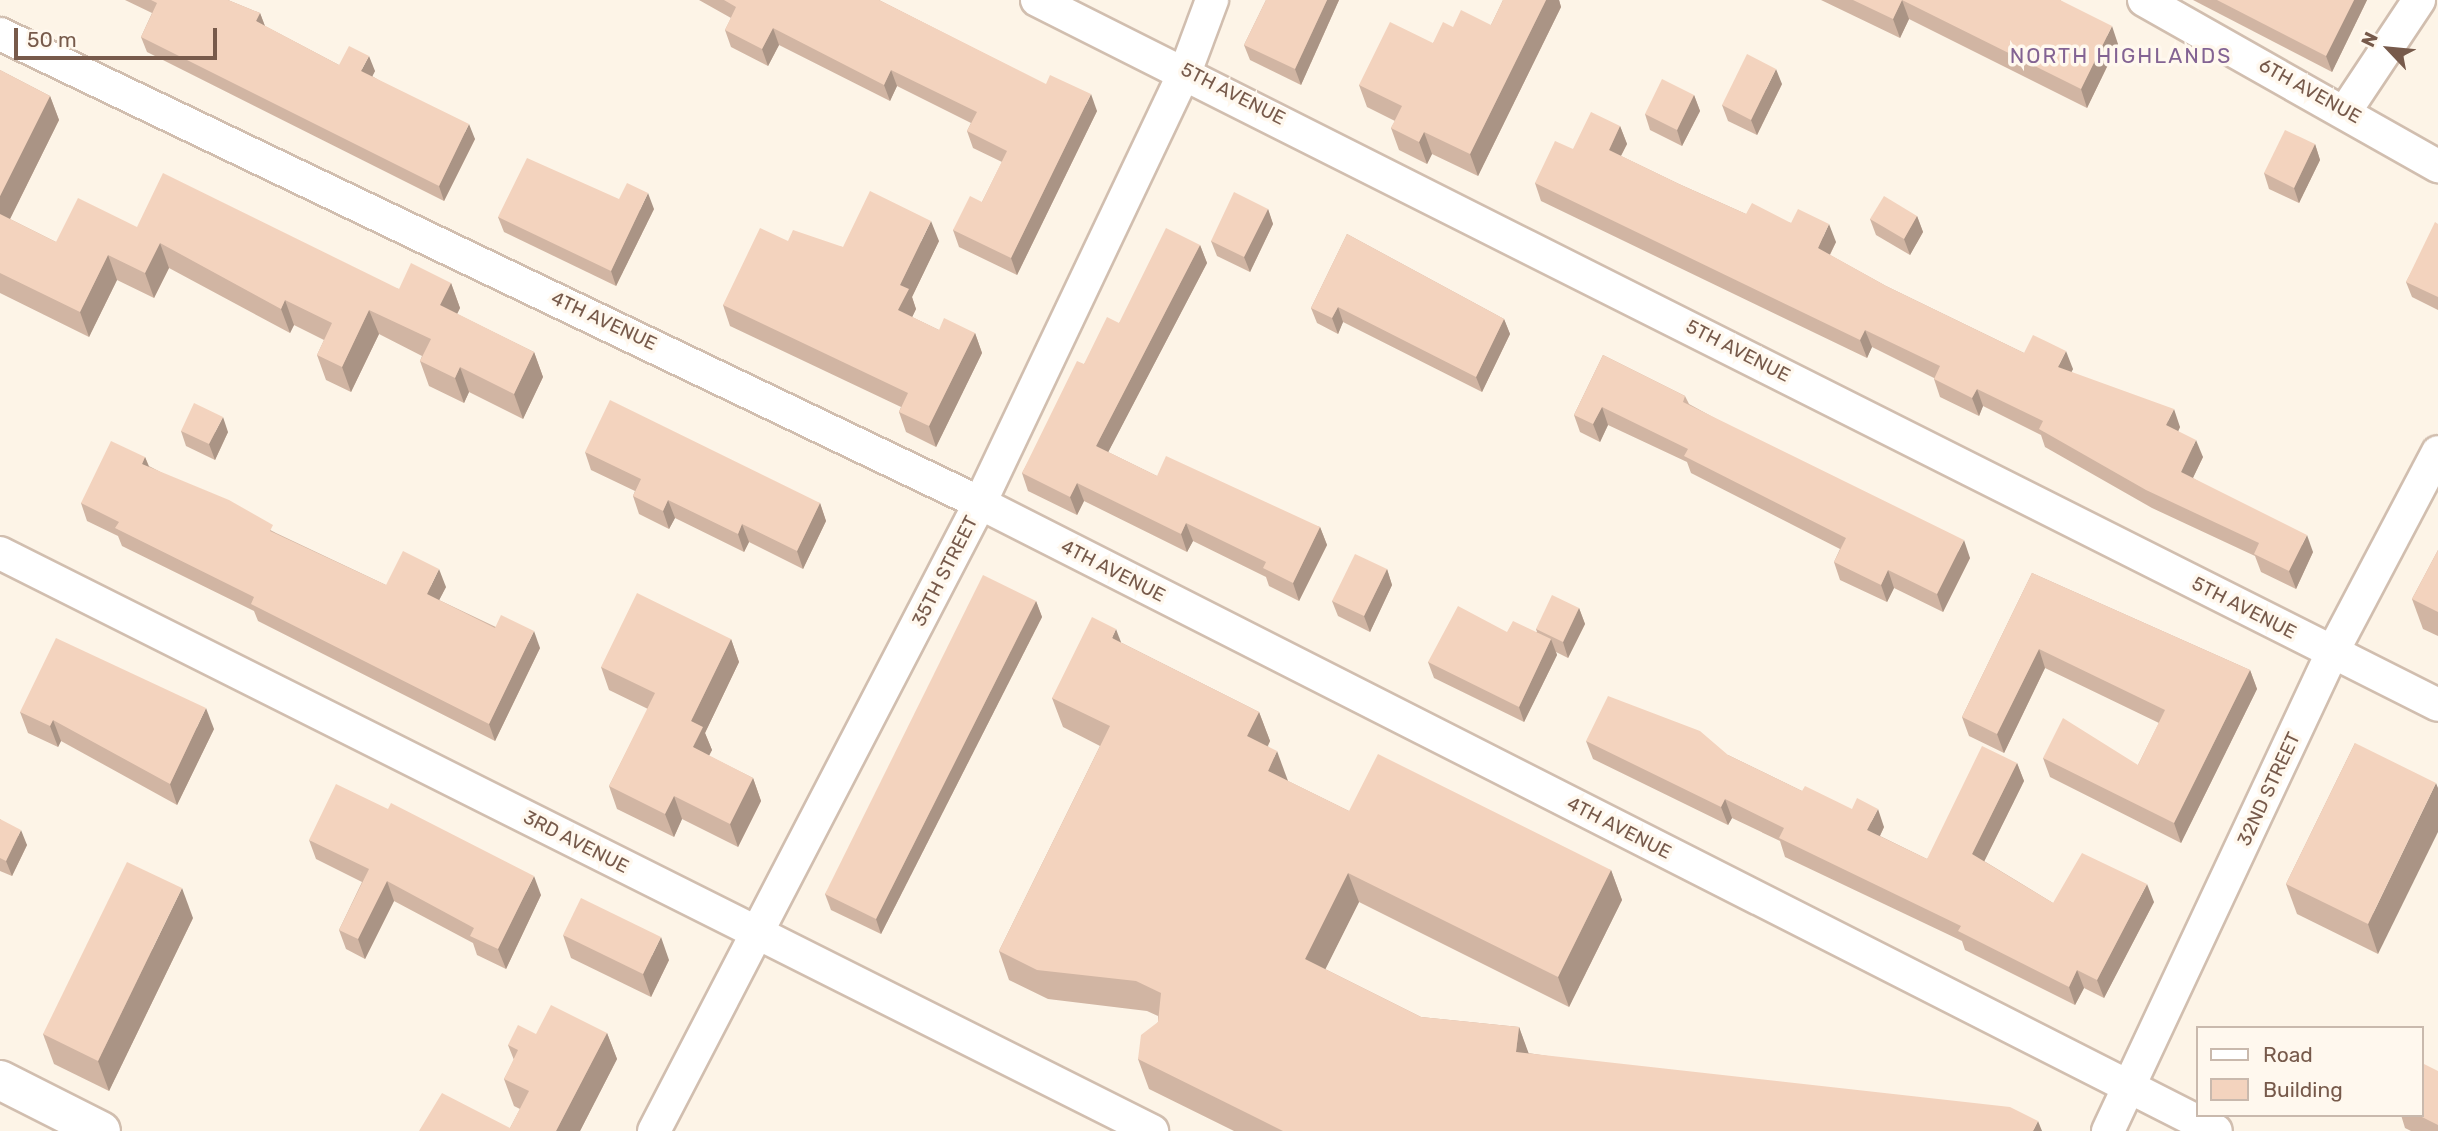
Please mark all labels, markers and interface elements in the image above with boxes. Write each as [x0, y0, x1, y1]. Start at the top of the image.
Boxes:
scale bar [18, 14, 220, 58]
north arrow [2354, 14, 2424, 84]
text: 50 m [27, 27, 77, 52]
text: N [2356, 28, 2383, 51]
district label: NORTH HIGHLANDS [2012, 43, 2230, 69]
street label: 6TH AVENUE [2255, 53, 2365, 129]
street label: 5TH AVENUE [1177, 58, 1289, 130]
street label: 4TH AVENUE [547, 286, 661, 356]
street label: 5TH AVENUE [1682, 315, 1794, 387]
street label: 35TH STREET [907, 512, 983, 630]
street label: 4TH AVENUE [1057, 535, 1169, 607]
street label: 5TH AVENUE [2188, 572, 2300, 644]
street label: 32ND STREET [2233, 729, 2305, 849]
street label: 4TH AVENUE [1563, 792, 1675, 864]
street label: 3RD AVENUE [519, 806, 633, 878]
legend [2196, 1026, 2424, 1117]
text: Road [2263, 1042, 2313, 1067]
text: Building [2263, 1077, 2343, 1102]

